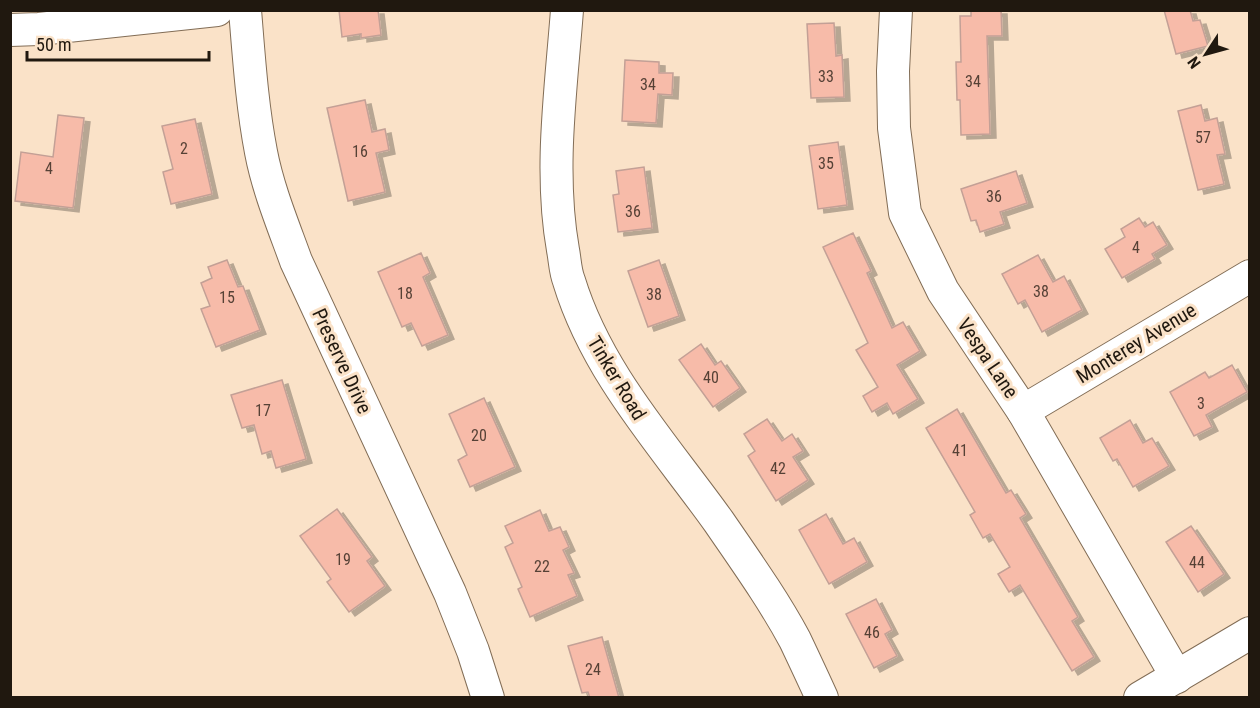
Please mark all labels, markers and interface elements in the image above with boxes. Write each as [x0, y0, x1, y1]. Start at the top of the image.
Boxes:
scale bar [27, 24, 208, 62]
north arrow [1176, 24, 1236, 84]
text: 50 m [36, 34, 71, 55]
text: N [1184, 53, 1205, 72]
house number: 33 [818, 67, 834, 86]
house number: 34 [965, 72, 981, 91]
house number: 34 [640, 75, 656, 94]
house number: 57 [1195, 128, 1211, 147]
house number: 2 [180, 139, 188, 158]
house number: 16 [352, 142, 368, 161]
house number: 35 [818, 154, 834, 173]
house number: 4 [45, 159, 53, 178]
house number: 36 [986, 187, 1002, 206]
house number: 36 [625, 202, 641, 221]
house number: 4 [1132, 238, 1140, 257]
house number: 38 [1033, 282, 1049, 301]
house number: 18 [397, 284, 413, 303]
house number: 38 [646, 285, 662, 304]
house number: 15 [219, 288, 235, 307]
street label: Monterey Avenue [1072, 298, 1200, 388]
street label: Preserve Drive [307, 305, 377, 417]
street label: Vespa Lane [952, 313, 1024, 403]
street label: Tinker Road [583, 332, 651, 424]
house number: 40 [703, 368, 719, 387]
house number: 3 [1197, 394, 1205, 413]
house number: 17 [255, 401, 271, 420]
house number: 20 [471, 426, 487, 445]
house number: 41 [952, 441, 968, 460]
house number: 42 [770, 459, 786, 478]
house number: 19 [335, 550, 351, 569]
house number: 44 [1189, 553, 1205, 572]
house number: 22 [534, 557, 550, 576]
house number: 46 [864, 623, 880, 642]
house number: 24 [585, 660, 601, 679]

